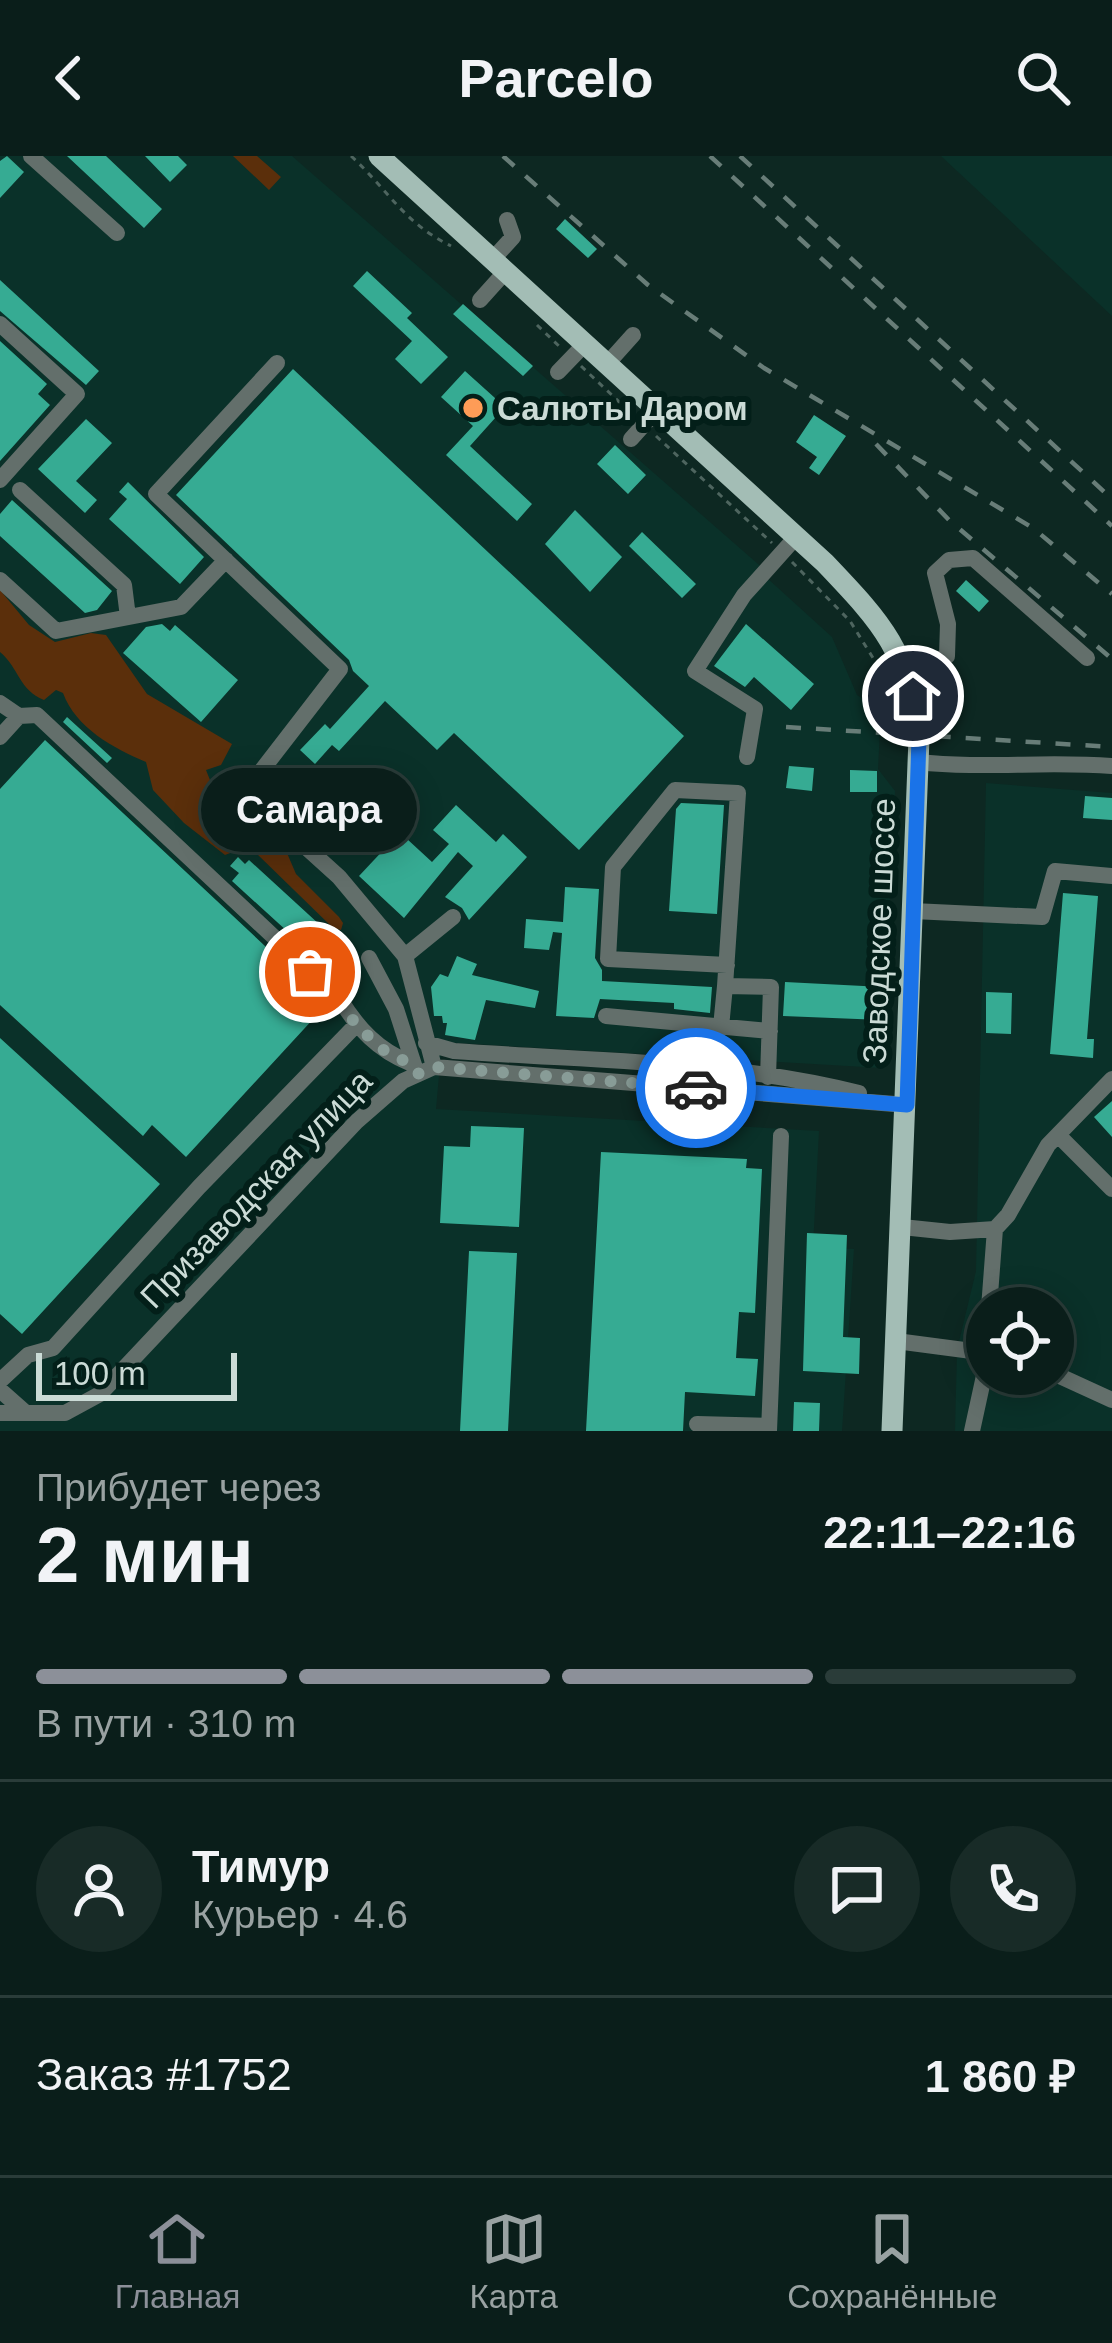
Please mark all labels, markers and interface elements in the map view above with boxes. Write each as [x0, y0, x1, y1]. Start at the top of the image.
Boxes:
icon: back [36, 45, 102, 111]
icon: search [1010, 45, 1076, 111]
text: Parcelo [458, 48, 654, 108]
place label: Салюты Даром [497, 390, 748, 427]
marker: Салюты Даром [460, 395, 486, 421]
pin [862, 645, 964, 747]
icon: home [880, 663, 946, 729]
callout: Самара [202, 768, 418, 852]
text: Самара [236, 788, 382, 831]
street label: Заводское шоссе [856, 798, 902, 1064]
pin [259, 921, 361, 1023]
icon: bag [277, 939, 343, 1005]
courier [636, 1028, 756, 1148]
icon: car [663, 1055, 729, 1121]
street label: Призаводская улица [133, 1062, 379, 1315]
map controls [966, 1287, 1074, 1395]
button: locate [966, 1287, 1074, 1395]
scale bar [36, 1347, 237, 1400]
text: 100 m [54, 1355, 146, 1392]
text: Прибудет через [36, 1466, 321, 1509]
text: 22:11–22:16 [823, 1507, 1076, 1558]
text: 2 мин [36, 1511, 254, 1599]
text: В пути · 310 m [36, 1702, 296, 1745]
button: person [36, 1826, 162, 1952]
button: chat [794, 1826, 920, 1952]
button: phone [950, 1826, 1076, 1952]
text: Тимур [192, 1841, 330, 1892]
text: Курьер · 4.6 [192, 1893, 408, 1936]
text: Заказ #1752 [36, 2049, 292, 2100]
text: 1 860 ₽ [925, 2051, 1076, 2102]
tab: Главная [115, 2206, 240, 2316]
tab: Карта [470, 2206, 558, 2316]
tab: Сохранённые [787, 2206, 997, 2316]

